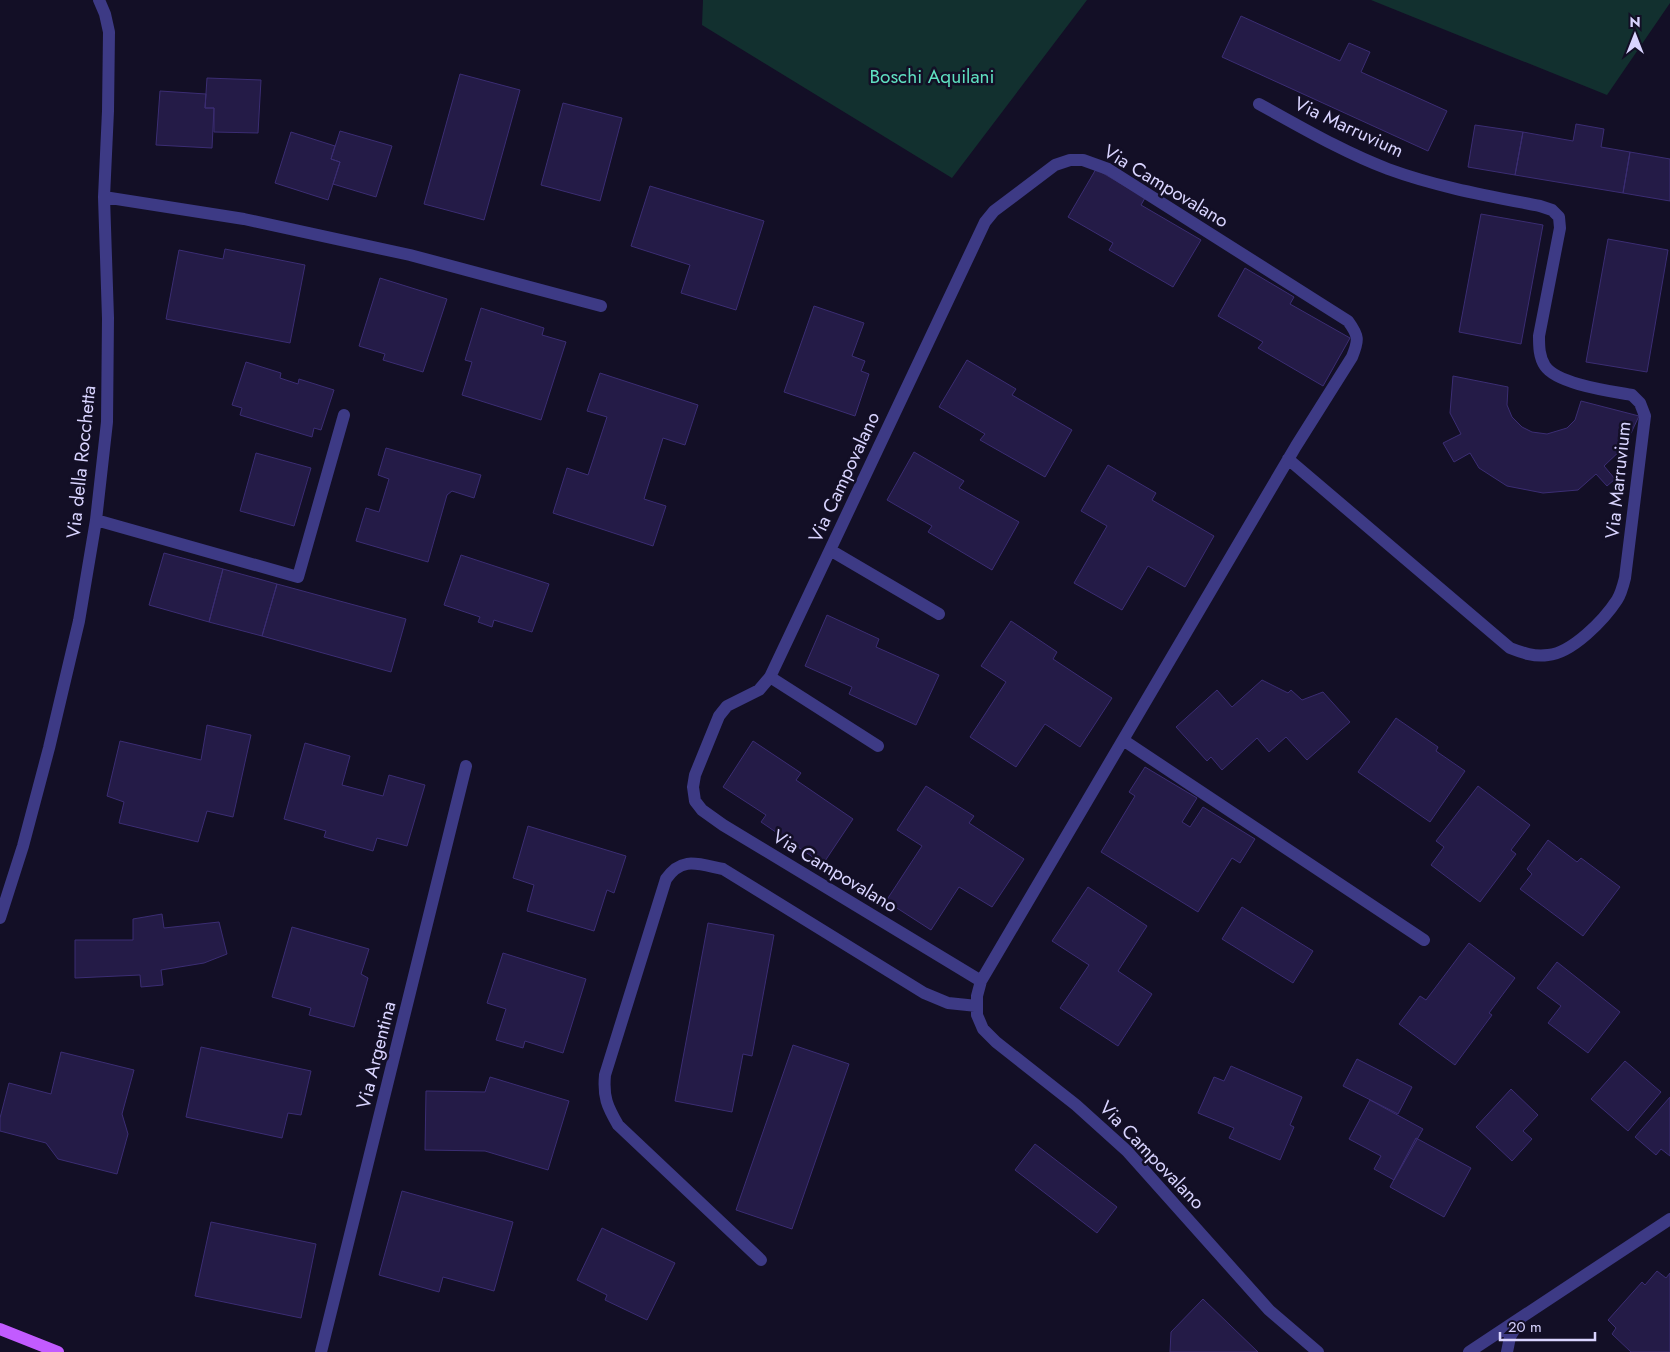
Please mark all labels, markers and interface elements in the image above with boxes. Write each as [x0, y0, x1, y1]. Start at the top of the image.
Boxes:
north arrow [1610, 10, 1660, 60]
text: N [1629, 12, 1641, 32]
park label: Boschi Aquilani [869, 63, 995, 90]
street label: Via Marruvium [1290, 90, 1408, 164]
street label: Via Campovalano [1098, 138, 1234, 234]
street label: Via della Rocchetta [60, 384, 102, 540]
street label: Via Campovalano [802, 407, 886, 547]
street label: Via Marruvium [1598, 420, 1638, 540]
street label: Via Campovalano [767, 823, 903, 919]
street label: Via Argentina [350, 998, 402, 1112]
street label: Via Campovalano [1093, 1095, 1211, 1215]
scale bar [1500, 1310, 1595, 1342]
text: 20 m [1508, 1316, 1542, 1338]

